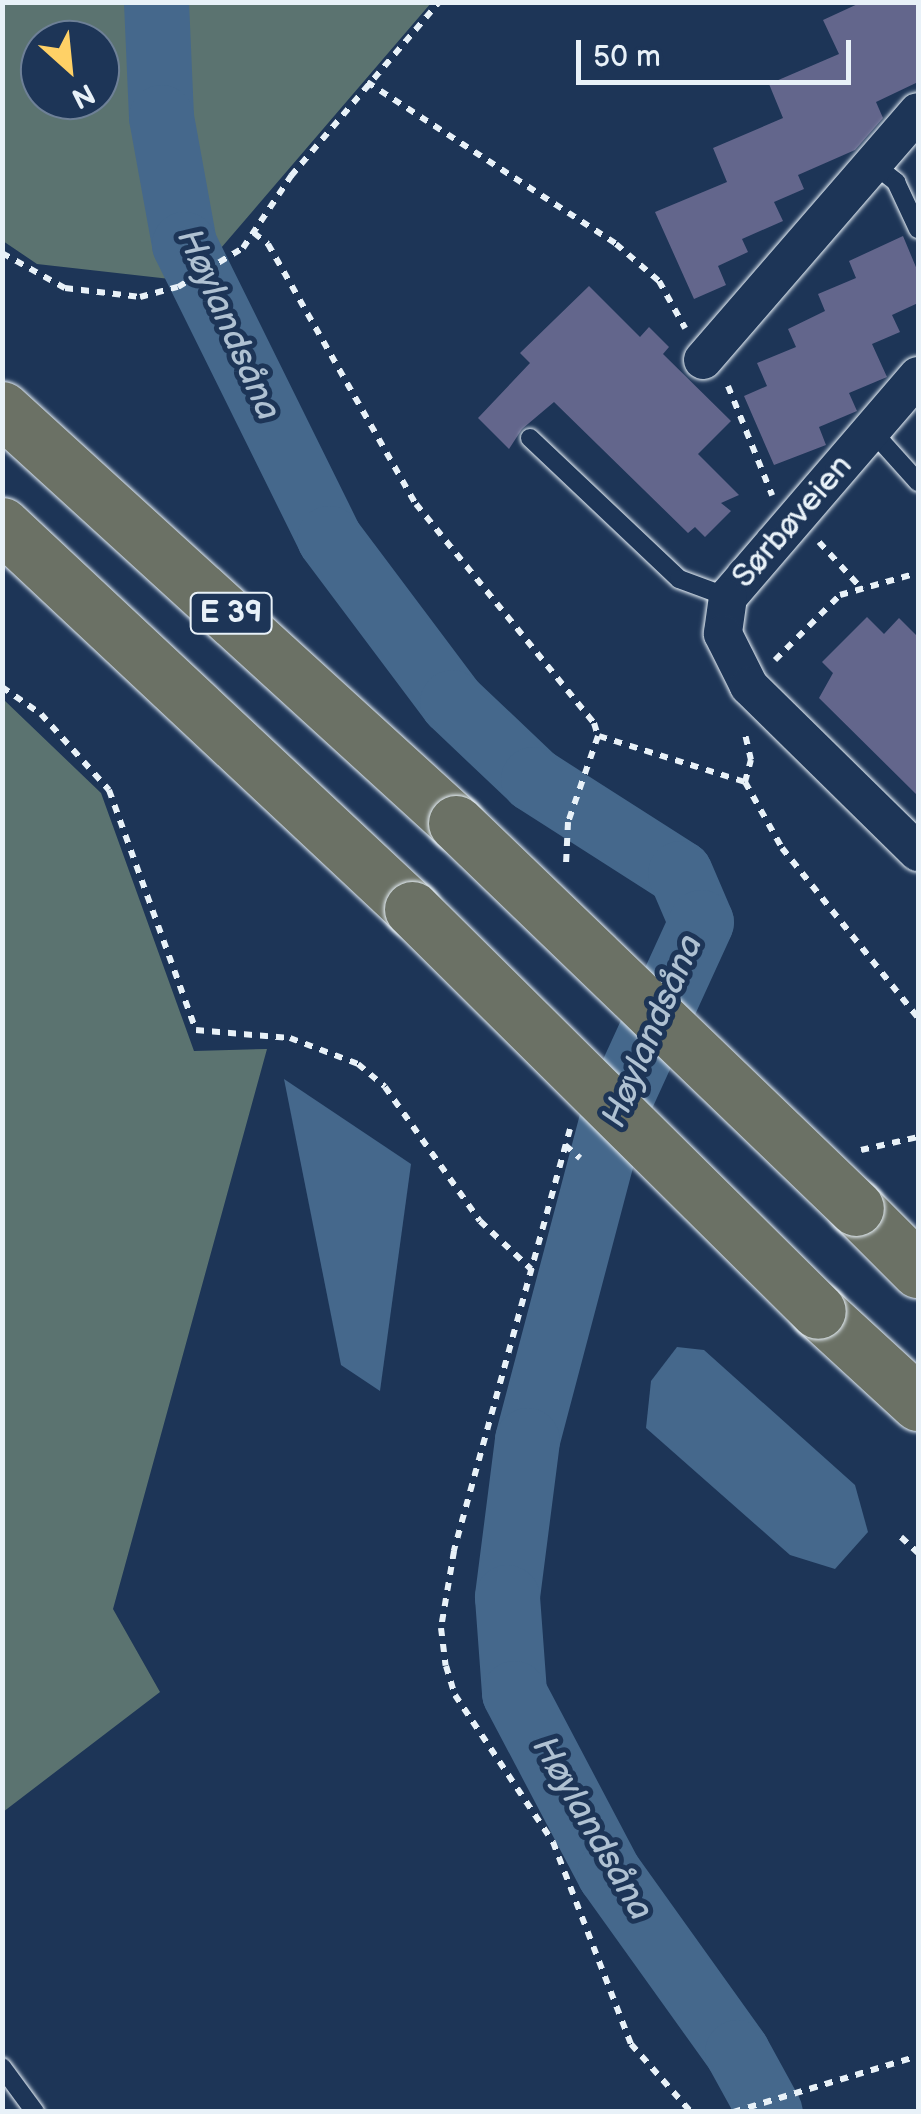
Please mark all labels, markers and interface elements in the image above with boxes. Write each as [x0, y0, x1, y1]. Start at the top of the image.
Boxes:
north arrow [20, 20, 120, 120]
scale bar [581, 20, 856, 82]
text: 50 m [593, 39, 661, 75]
text: N [66, 76, 100, 115]
water label: Høylandsåna [167, 223, 289, 427]
street label: Sørbøveien [725, 448, 861, 596]
road number: E 39 [188, 588, 274, 638]
water label: Høylandsåna [594, 928, 712, 1134]
water label: Høylandsåna [523, 1730, 661, 1928]

